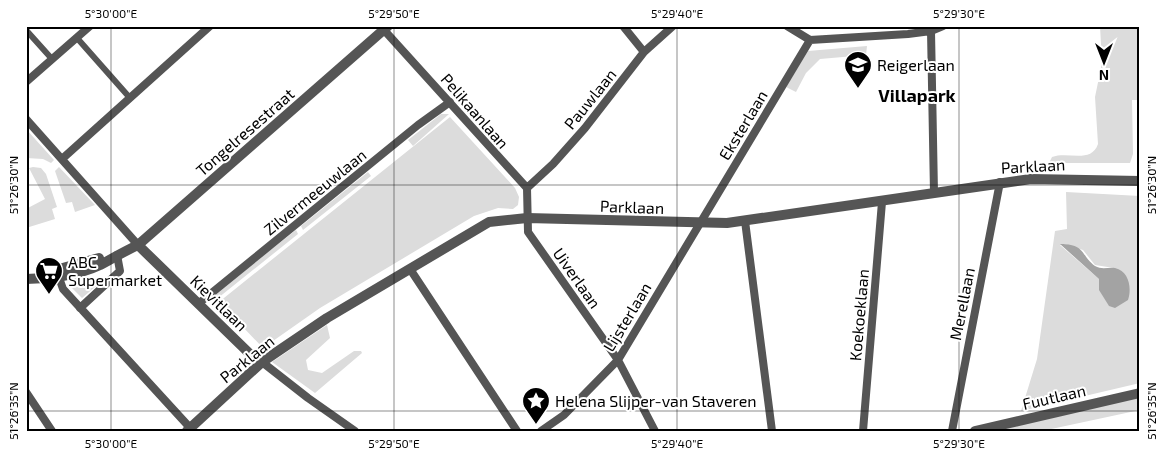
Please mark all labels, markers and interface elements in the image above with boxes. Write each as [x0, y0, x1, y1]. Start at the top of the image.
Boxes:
text: 5°30'00"E [85, 6, 138, 20]
text: 5°29'50"E [368, 6, 420, 20]
text: 5°29'40"E [651, 6, 703, 20]
text: 5°29'30"E [933, 6, 985, 20]
north arrow [1078, 38, 1128, 88]
school or university icon: Reigerlaan [843, 50, 873, 89]
place label: Reigerlaan [877, 55, 955, 74]
street label: Pauwlaan [560, 65, 620, 133]
text: N [1099, 67, 1109, 84]
street label: Pelikaanlaan [438, 69, 513, 152]
street label: Tongelresestraat [192, 84, 298, 179]
district label: Villapark [878, 84, 956, 106]
street label: Eksterlaan [714, 86, 771, 163]
street label: Zilvermeeuwlaan [260, 145, 370, 239]
street label: Parklaan [1000, 154, 1066, 177]
text: 51°26'30"N [6, 156, 20, 214]
text: 51°26'30"N [1144, 156, 1158, 214]
street label: Parklaan [600, 196, 665, 217]
street label: Uiverlaan [550, 244, 605, 312]
place label: ABC Supermarket [68, 252, 162, 289]
supermarket icon: ABC Supermarket [34, 256, 64, 295]
street label: Merellaan [945, 266, 978, 342]
street label: Koekoeklaan [845, 268, 872, 362]
street label: Kievitlaan [187, 271, 252, 335]
street label: Lijsterlaan [599, 279, 655, 355]
street label: Parklaan [216, 331, 278, 386]
street label: Fuutlaan [1020, 380, 1087, 413]
text: 51°26'35"N [6, 382, 20, 440]
text: 51°26'35"N [1144, 382, 1158, 440]
place icon: Helena Slijper-van Staveren [521, 386, 551, 425]
place label: Helena Slijper-van Staveren [555, 391, 757, 411]
text: 5°30'00"E [85, 436, 138, 450]
text: 5°29'50"E [368, 436, 420, 450]
text: 5°29'40"E [651, 436, 703, 450]
text: 5°29'30"E [933, 436, 985, 450]

